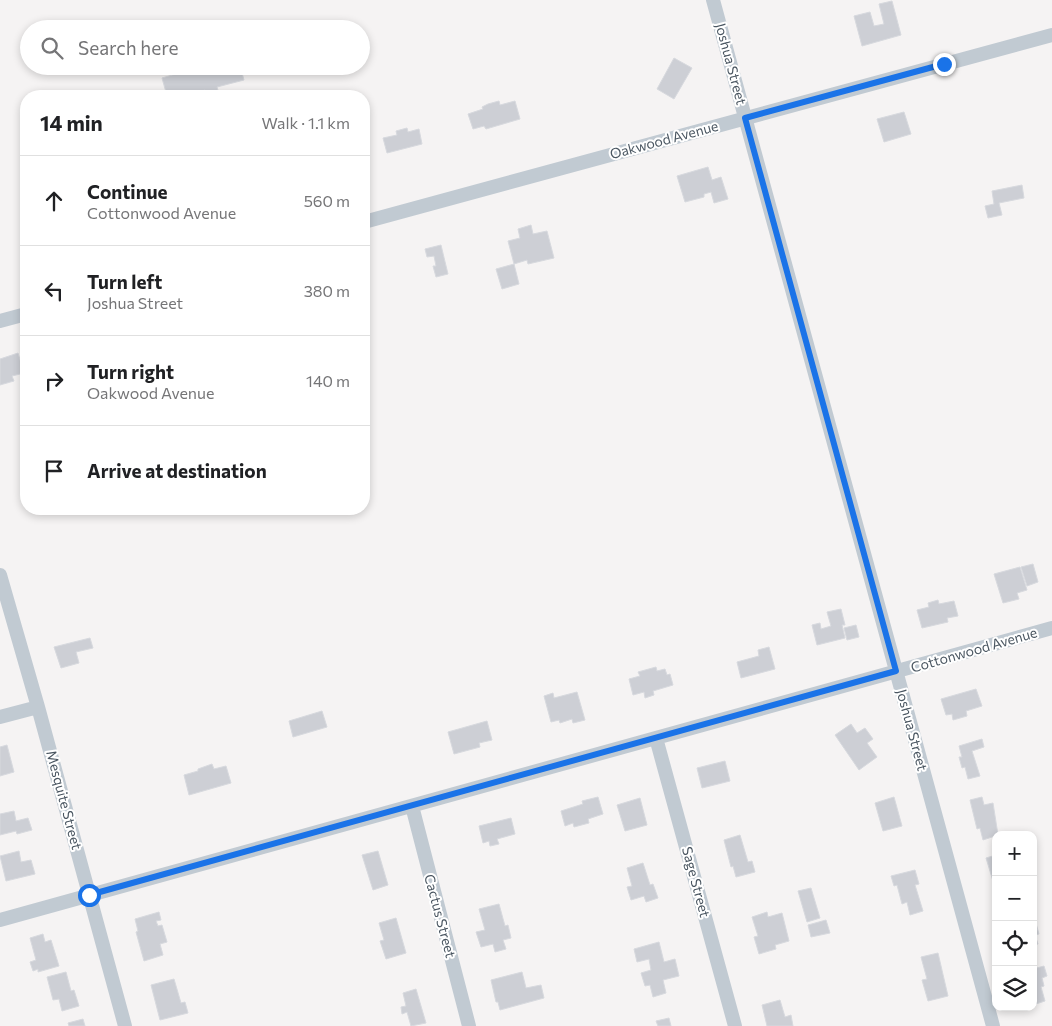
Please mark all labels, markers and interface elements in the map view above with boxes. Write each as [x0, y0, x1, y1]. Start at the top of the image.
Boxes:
search box [20, 20, 370, 75]
street label: Joshua Street [712, 21, 751, 107]
icon: search [38, 34, 66, 62]
text: Search here [78, 36, 178, 59]
route end [933, 53, 956, 76]
text: 14 min [40, 110, 103, 135]
text: Walk · 1.1 km [262, 113, 350, 132]
street label: Oakwood Avenue [608, 117, 720, 162]
text: Continue [87, 180, 167, 203]
icon: ahead [40, 187, 68, 215]
text: 560 m [304, 191, 350, 210]
text: Cottonwood Avenue [87, 203, 236, 222]
text: Turn left [87, 270, 162, 293]
icon: left [40, 277, 68, 305]
text: 380 m [304, 281, 350, 300]
text: Joshua Street [87, 293, 183, 312]
text: Turn right [87, 360, 174, 383]
icon: right [40, 367, 68, 395]
text: 140 m [306, 371, 350, 390]
text: Oakwood Avenue [87, 383, 214, 402]
icon: arrive [40, 457, 68, 485]
text: Arrive at destination [87, 459, 267, 482]
street label: Cottonwood Avenue [909, 623, 1039, 676]
street label: Joshua Street [893, 687, 932, 773]
street label: Mesquite Street [43, 748, 86, 852]
map controls [992, 831, 1037, 1011]
button: + [992, 831, 1037, 876]
street label: Sage Street [679, 845, 714, 919]
street label: Cactus Street [421, 872, 460, 960]
button: − [992, 876, 1037, 921]
route start [78, 884, 101, 907]
button: locate [992, 921, 1037, 966]
button: layers [992, 966, 1037, 1011]

